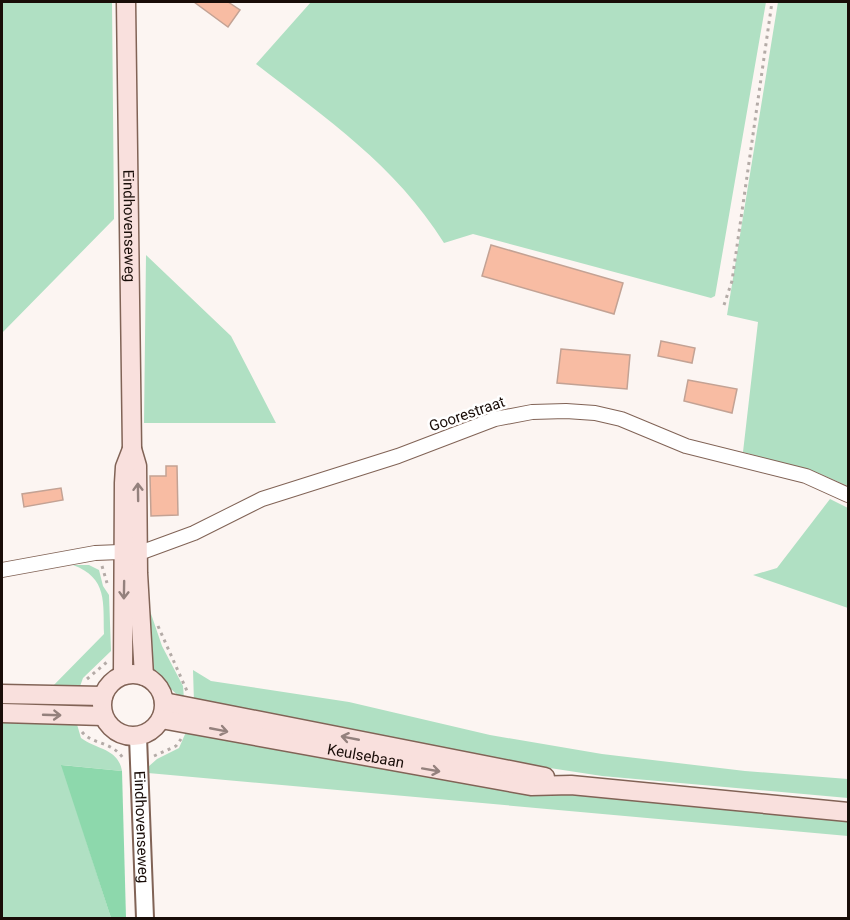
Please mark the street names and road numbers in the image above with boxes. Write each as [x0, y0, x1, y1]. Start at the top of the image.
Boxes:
street label: Eindhovenseweg [119, 170, 139, 282]
street label: Goorestraat [427, 393, 507, 435]
street label: Keulsebaan [326, 740, 406, 772]
street label: Eindhovenseweg [130, 770, 153, 883]

